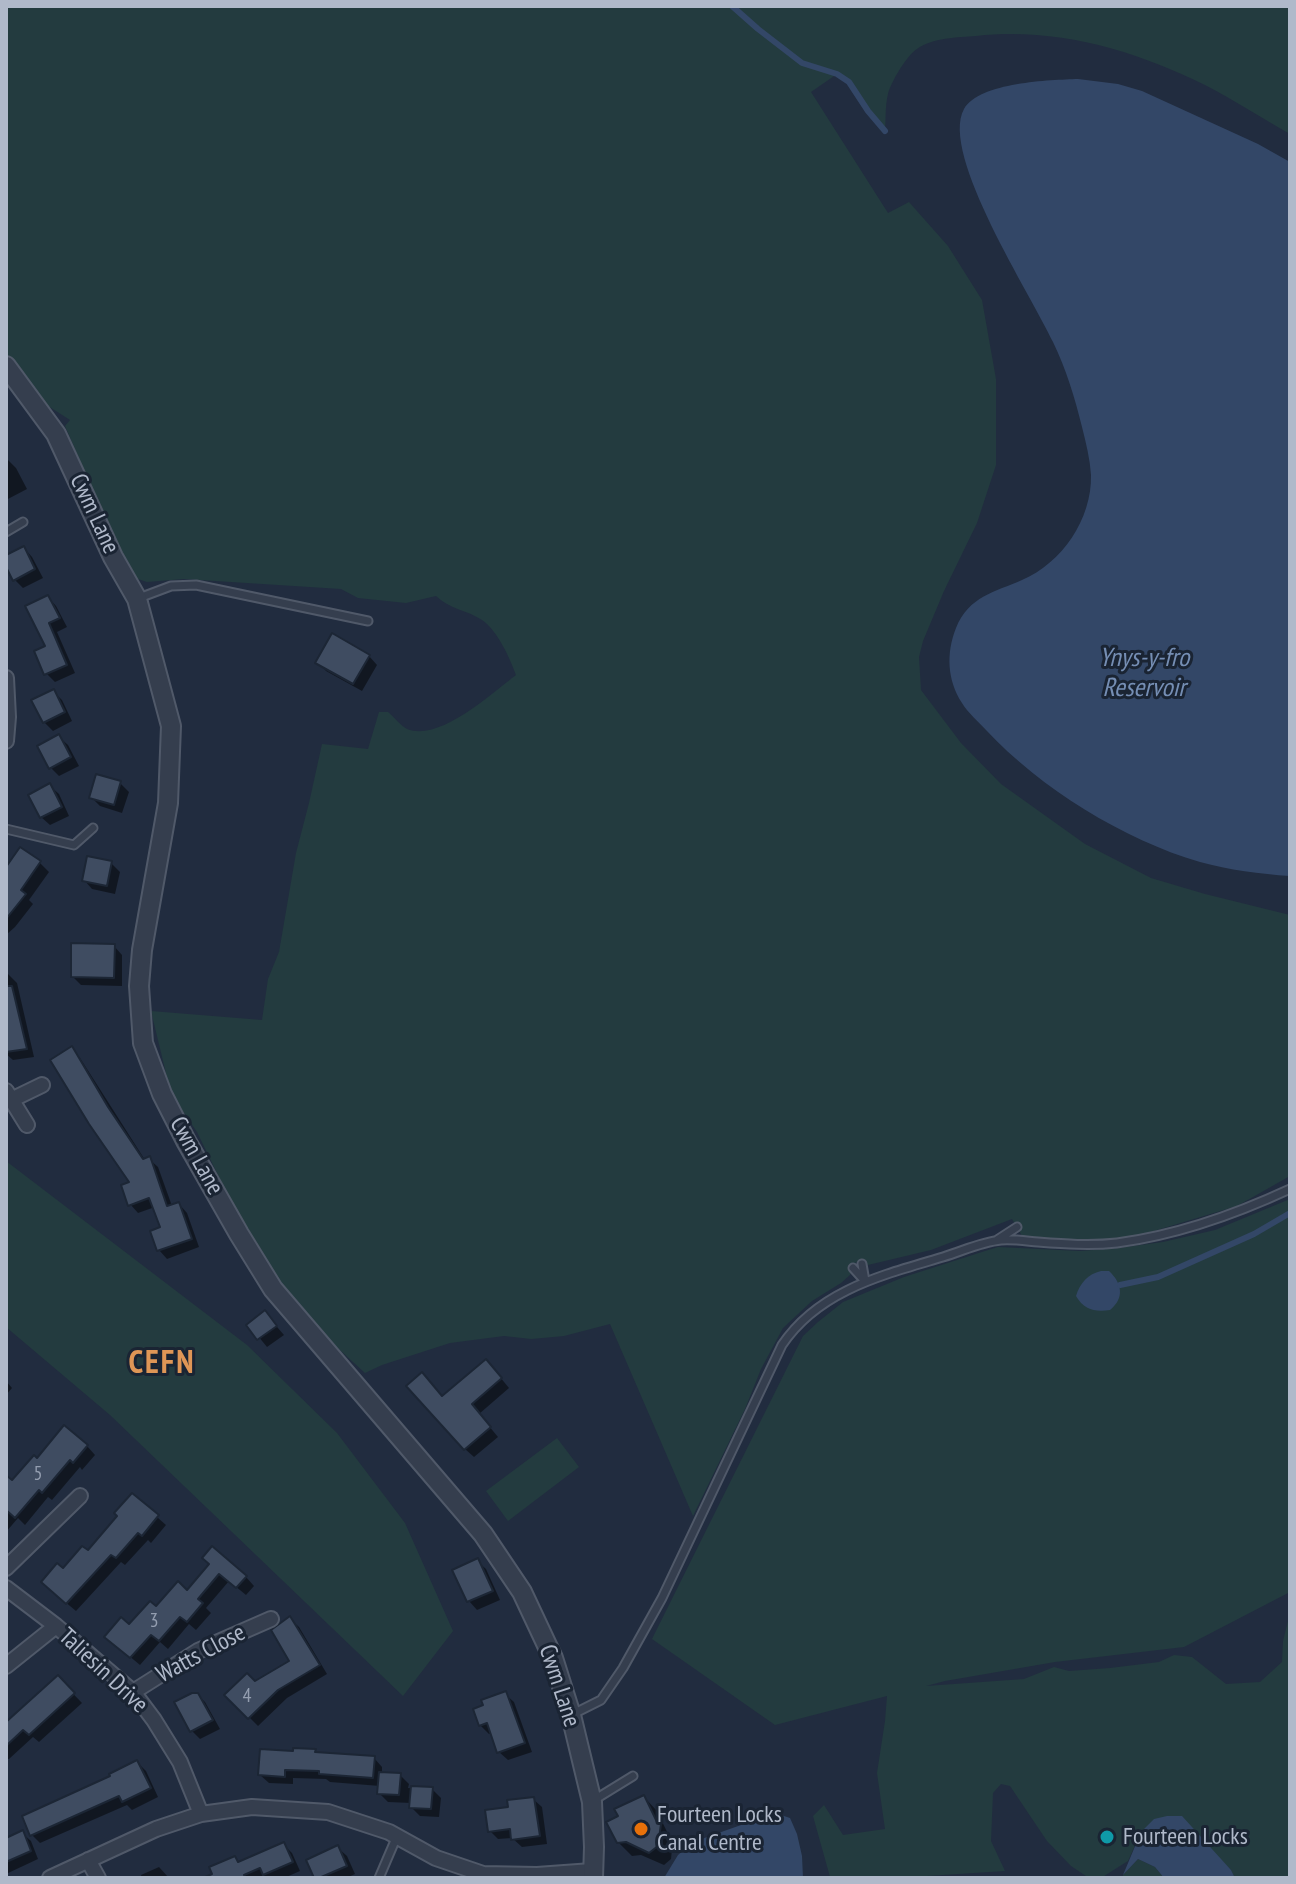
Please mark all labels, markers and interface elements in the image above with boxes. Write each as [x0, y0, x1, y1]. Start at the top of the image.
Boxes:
street label: Cwm Lane [63, 470, 125, 558]
water label: Ynys-y-fro Reservoir [1099, 643, 1189, 704]
street label: Cwm Lane [163, 1112, 229, 1200]
district label: CEFN [128, 1345, 196, 1383]
house number: 5 [34, 1462, 42, 1486]
house number: 3 [150, 1609, 158, 1633]
street label: Watts Close [152, 1619, 250, 1689]
street label: Taliesin Drive [52, 1622, 154, 1720]
street label: Cwm Lane [532, 1641, 586, 1731]
house number: 4 [243, 1684, 251, 1708]
place label: Fourteen Locks Canal Centre [657, 1801, 782, 1857]
marker: Fourteen Locks Canal Centre [632, 1820, 650, 1838]
place label: Fourteen Locks [1123, 1823, 1248, 1851]
marker: Fourteen Locks [1098, 1828, 1116, 1846]

